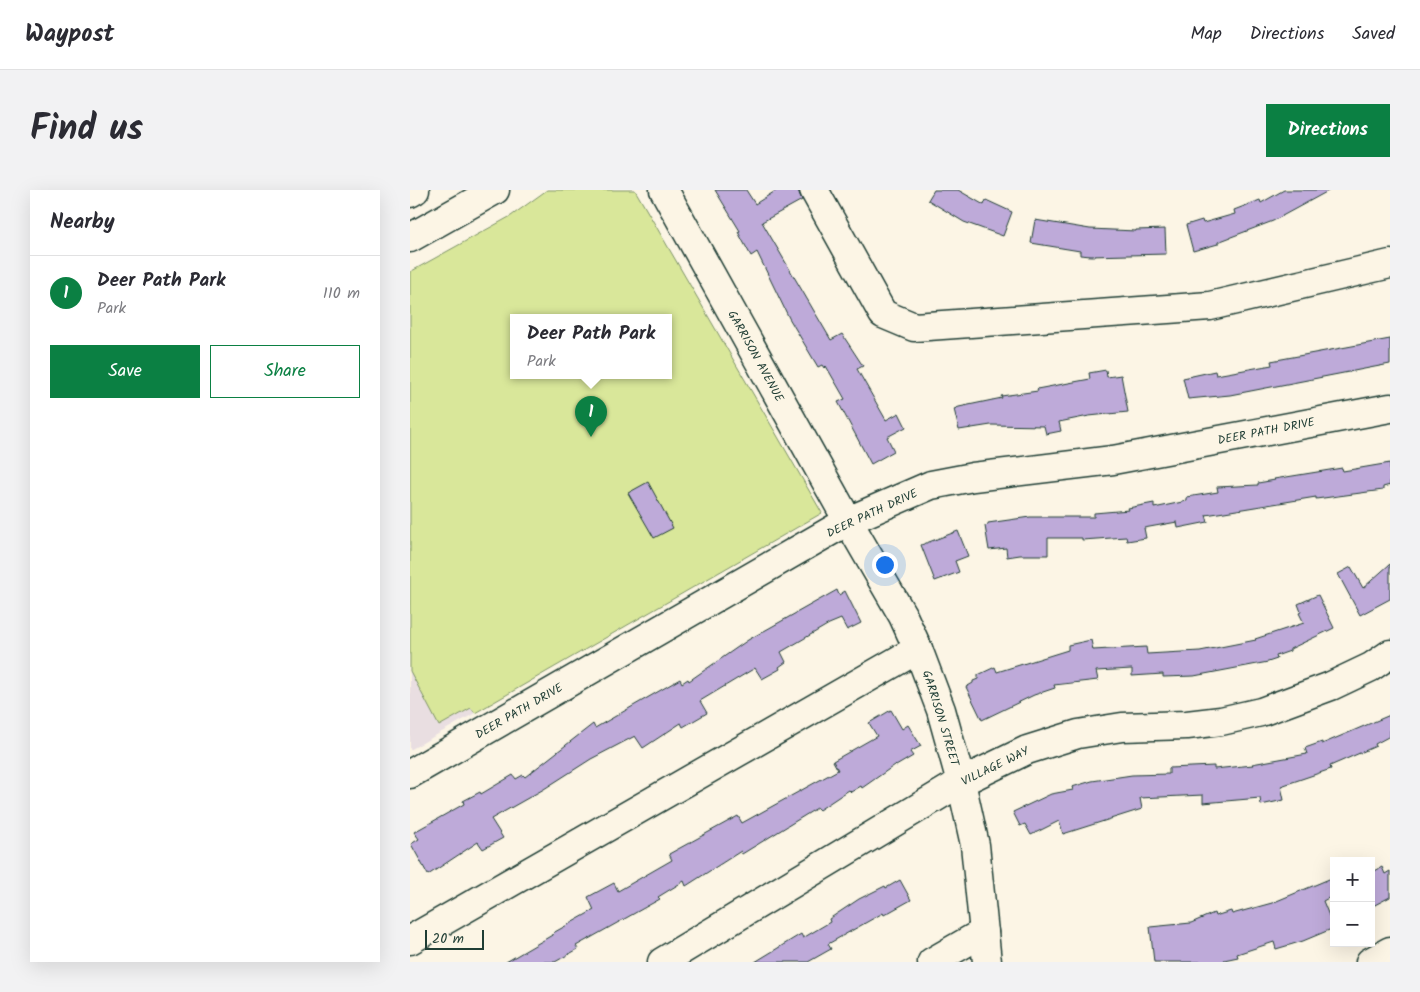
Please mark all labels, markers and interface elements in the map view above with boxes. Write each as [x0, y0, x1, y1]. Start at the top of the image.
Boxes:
text: Waypost [25, 15, 114, 54]
text: Map [1190, 20, 1222, 49]
text: Directions [1250, 20, 1324, 49]
text: Saved [1352, 20, 1395, 49]
text: Find us [30, 102, 143, 158]
button: Directions [1266, 104, 1390, 157]
text: Nearby [50, 206, 115, 239]
text: Deer Path Park [97, 266, 225, 296]
text: 1 [64, 281, 68, 306]
text: 110 m [323, 281, 360, 306]
text: Park [97, 296, 126, 321]
street label: GARRISON AVENUE [723, 307, 789, 406]
popup [510, 314, 672, 379]
text: Deer Path Park [527, 319, 655, 349]
button: Save [50, 345, 200, 398]
button: Share [210, 345, 360, 398]
text: Park [527, 349, 556, 374]
pin: 1 [575, 396, 607, 437]
street label: DEER PATH DRIVE [1216, 413, 1317, 450]
street label: DEER PATH DRIVE [824, 484, 922, 543]
your location [872, 552, 898, 578]
street label: GARRISON STREET [917, 668, 965, 770]
street label: DEER PATH DRIVE [472, 678, 568, 744]
street label: VILLAGE WAY [958, 741, 1033, 791]
map controls [1330, 857, 1375, 947]
button: + [1330, 857, 1375, 902]
button: − [1330, 902, 1375, 947]
scale bar [425, 927, 484, 950]
text: 20 m [432, 928, 464, 950]

